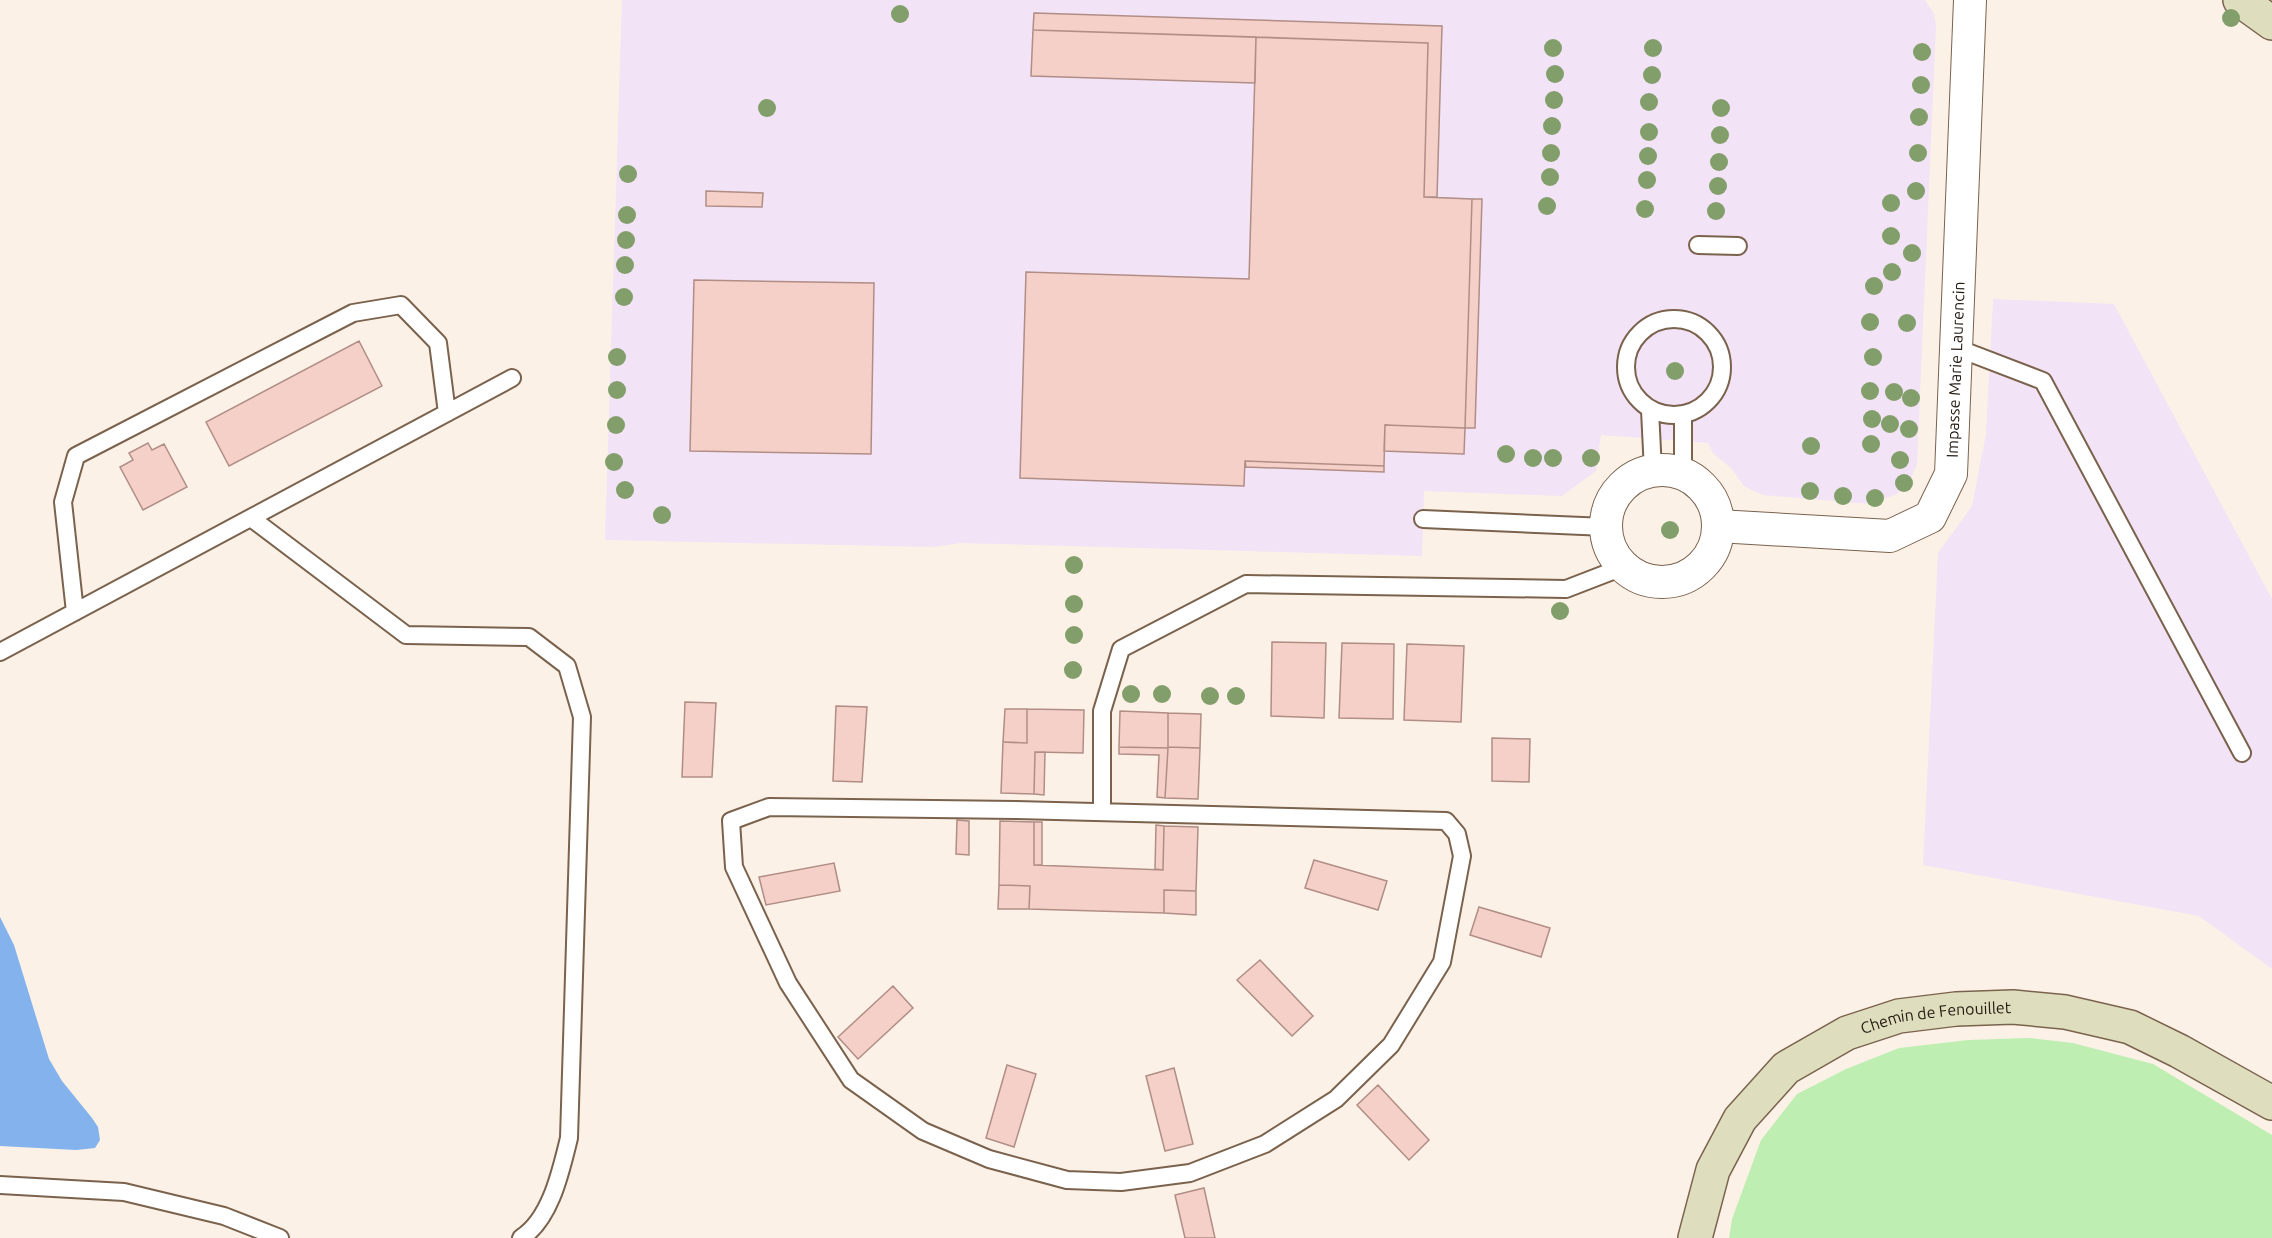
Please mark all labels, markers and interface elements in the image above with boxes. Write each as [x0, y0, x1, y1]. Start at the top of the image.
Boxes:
street label: Impasse Marie Laurencin [1943, 281, 1968, 458]
street label: Chemin de Fenouillet [1858, 998, 2012, 1037]

